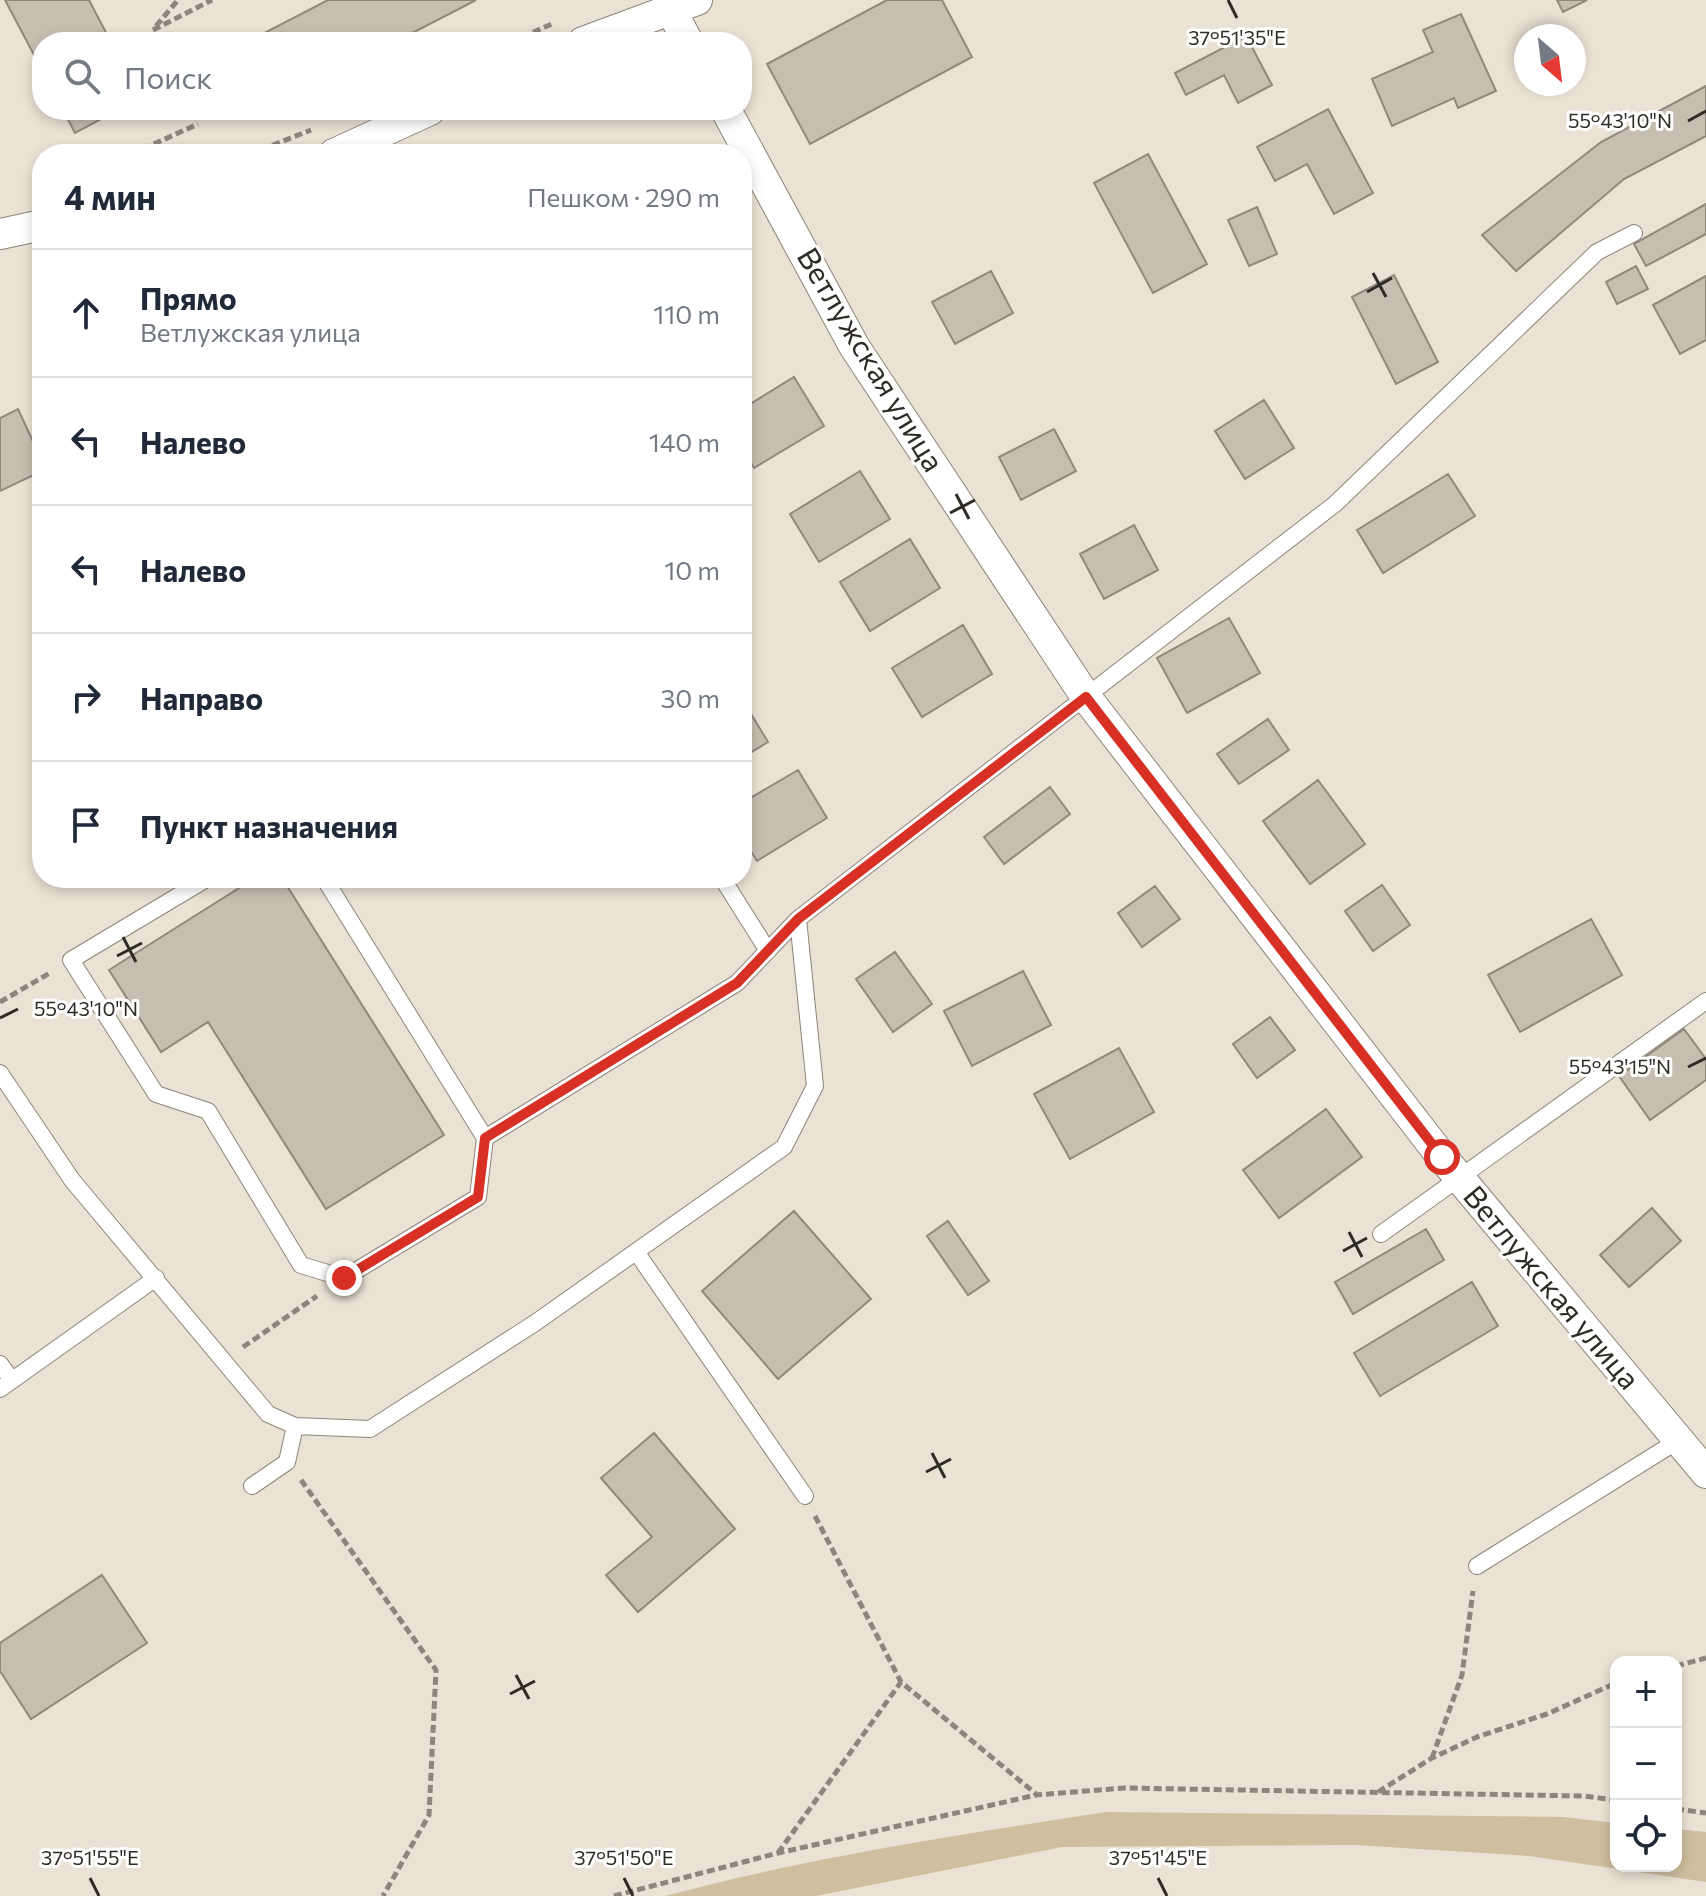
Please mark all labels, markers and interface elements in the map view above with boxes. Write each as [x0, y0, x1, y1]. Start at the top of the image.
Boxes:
north arrow [1514, 24, 1586, 96]
text: 37°51'35"E [1188, 25, 1286, 49]
search box [32, 32, 752, 120]
icon: search [60, 54, 104, 98]
text: Поиск [124, 58, 212, 95]
text: 55°43'10"N [1568, 108, 1672, 132]
text: 4 мин [64, 175, 156, 217]
text: Пешком · 290 m [527, 181, 720, 212]
street label: Ветлужская улица [791, 240, 954, 477]
text: Прямо [140, 279, 237, 316]
icon: ahead [64, 291, 108, 335]
text: 110 m [653, 298, 720, 329]
text: Ветлужская улица [140, 316, 361, 347]
icon: left [64, 419, 108, 463]
text: Налево [140, 423, 246, 460]
text: 140 m [649, 426, 720, 457]
icon: left [64, 547, 108, 591]
text: Налево [140, 551, 246, 588]
text: 10 m [664, 554, 720, 585]
icon: right [64, 675, 108, 719]
text: Направо [140, 679, 263, 716]
text: 30 m [661, 682, 720, 713]
icon: arrive [64, 803, 108, 847]
text: Пункт назначения [140, 807, 398, 844]
text: 55°43'10"N [34, 996, 138, 1020]
text: 55°43'15"N [1569, 1054, 1671, 1078]
route start [1424, 1139, 1460, 1175]
street label: Ветлужская улица [1457, 1177, 1649, 1396]
route end [326, 1260, 362, 1296]
map controls [1610, 1656, 1682, 1872]
button: + [1610, 1656, 1682, 1728]
button: − [1610, 1728, 1682, 1800]
button: locate [1610, 1800, 1682, 1872]
text: 37°51'55"E [41, 1845, 139, 1869]
text: 37°51'50"E [574, 1845, 674, 1869]
text: 37°51'45"E [1109, 1845, 1207, 1869]

